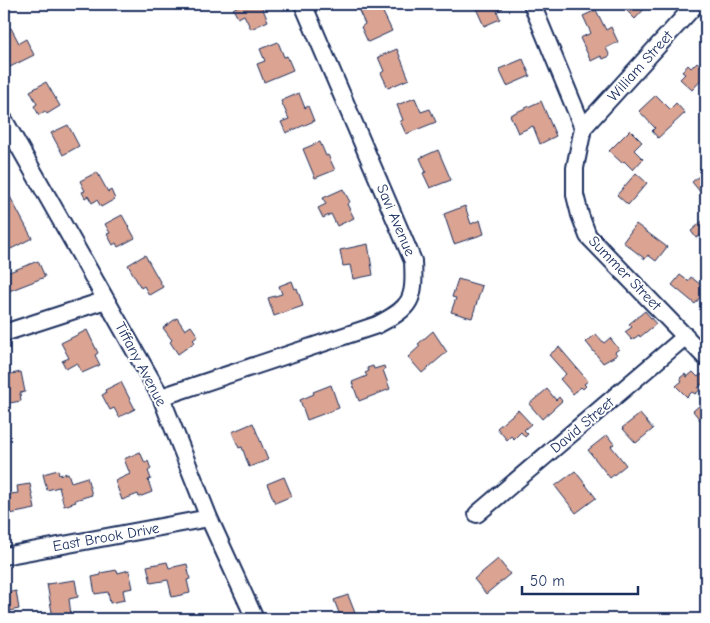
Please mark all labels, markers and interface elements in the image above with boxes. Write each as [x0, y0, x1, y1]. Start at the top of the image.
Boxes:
street label: William Street [603, 26, 677, 105]
street label: Savi Avenue [373, 181, 419, 259]
street label: Summer Street [585, 232, 666, 315]
street label: Tiffany Avenue [111, 319, 171, 410]
street label: David Street [547, 393, 618, 457]
street label: East Brook Drive [51, 519, 161, 555]
scale bar [522, 563, 639, 595]
text: 50 m [530, 572, 565, 590]

